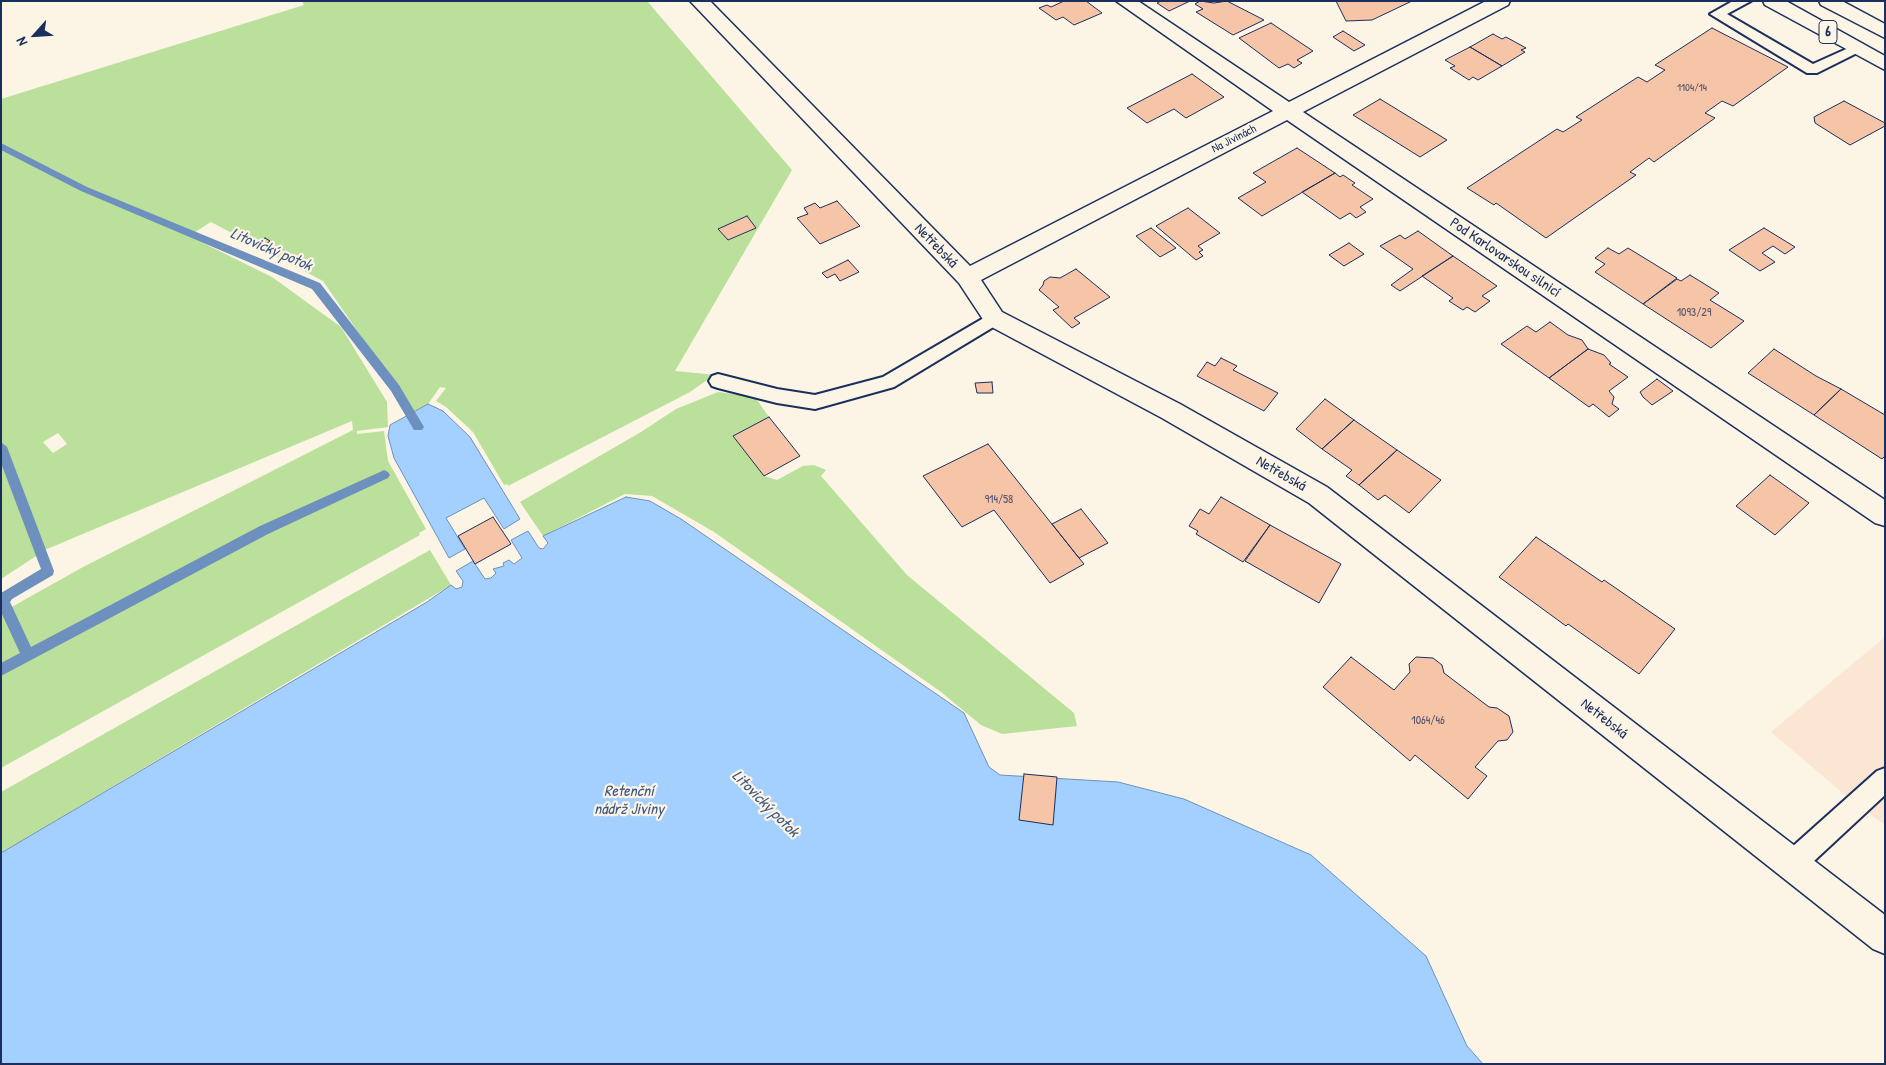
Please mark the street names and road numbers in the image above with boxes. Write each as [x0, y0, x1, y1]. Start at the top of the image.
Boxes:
road number: 6 [1819, 21, 1837, 44]
street label: Na Jivinách [1209, 122, 1259, 156]
street label: Pod Karlovarskou silnicí [1446, 214, 1564, 302]
street label: Netřebská [910, 220, 962, 272]
street label: Netřebská [1253, 452, 1309, 496]
street label: Netřebská [1577, 695, 1631, 743]

